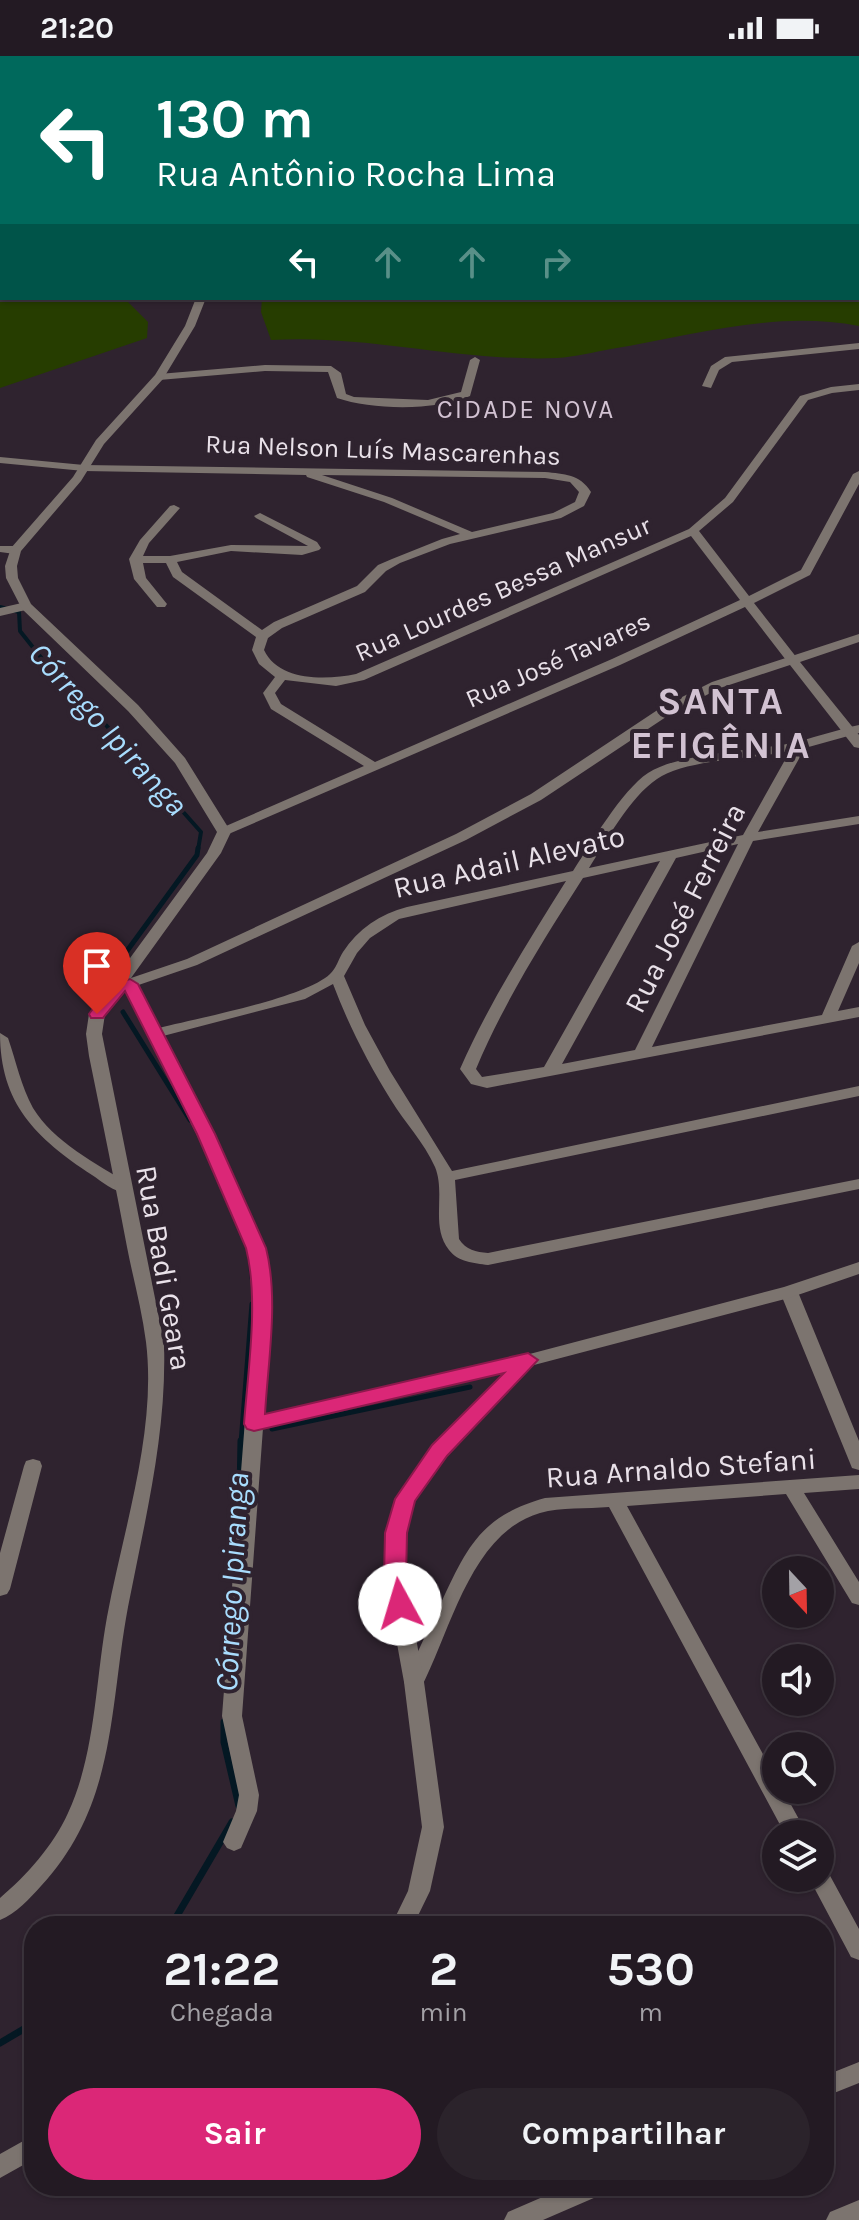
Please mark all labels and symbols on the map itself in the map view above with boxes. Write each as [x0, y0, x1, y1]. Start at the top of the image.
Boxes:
district label: CIDADE NOVA [437, 394, 615, 425]
street label: Rua Nelson Luís Mascarenhas [205, 428, 561, 472]
street label: Rua Lourdes Bessa Mansur [350, 509, 656, 668]
street label: Rua José Tavares [461, 605, 655, 715]
water label: Córrego Ipiranga [21, 635, 195, 823]
district label: SANTA EFIGÊNIA [630, 679, 812, 768]
street label: Rua José Ferreira [617, 797, 753, 1019]
street label: Rua Adail Alevato [390, 818, 628, 906]
pin [63, 932, 131, 1014]
street label: Rua Badi Geara [128, 1163, 200, 1373]
street label: Rua Arnaldo Stefani [544, 1441, 818, 1495]
water label: Córrego Ipiranga [208, 1471, 256, 1693]
north arrow [762, 1556, 834, 1628]
position arrow [358, 1562, 442, 1646]

